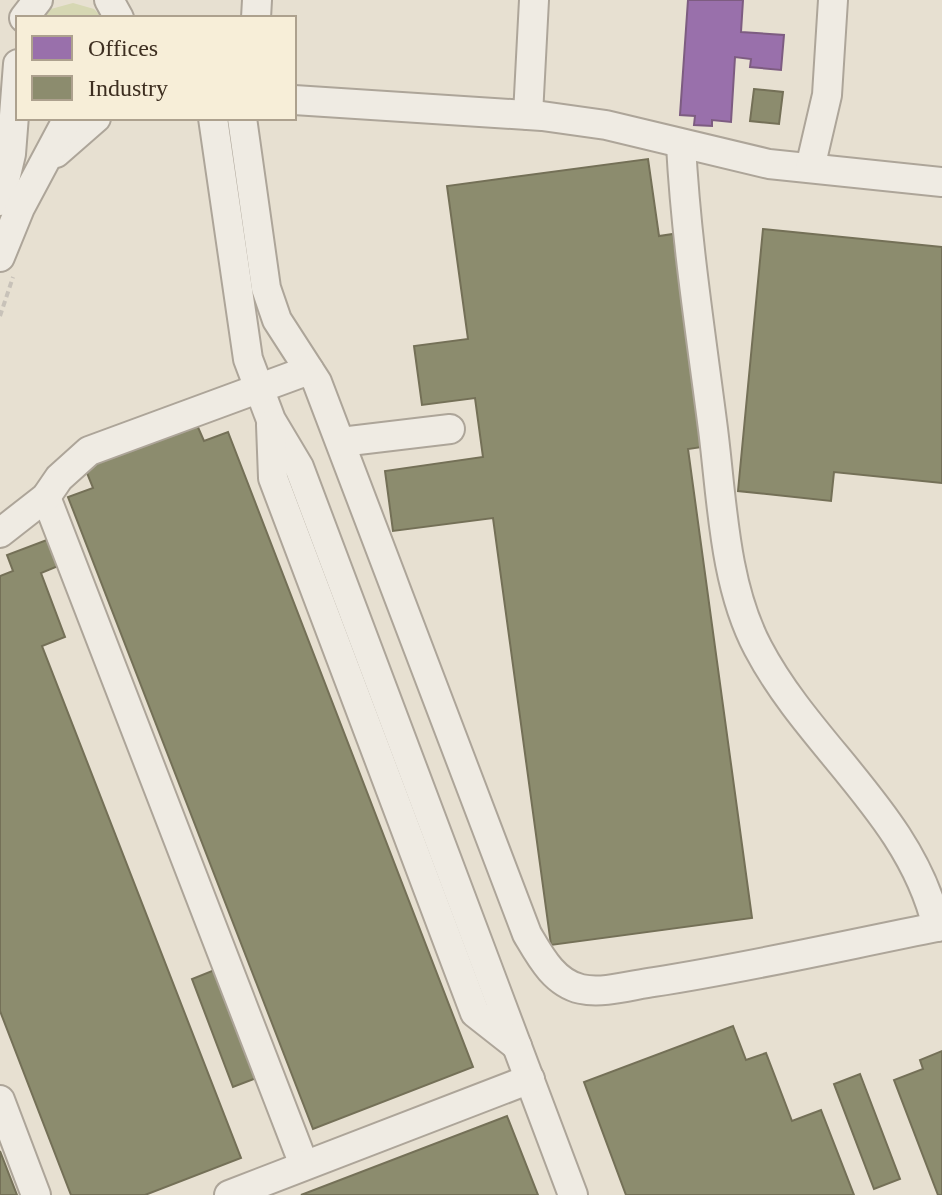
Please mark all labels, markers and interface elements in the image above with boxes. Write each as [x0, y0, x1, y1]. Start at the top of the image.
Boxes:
legend [16, 16, 296, 120]
text: Offices [88, 35, 158, 61]
text: Industry [88, 75, 168, 101]

